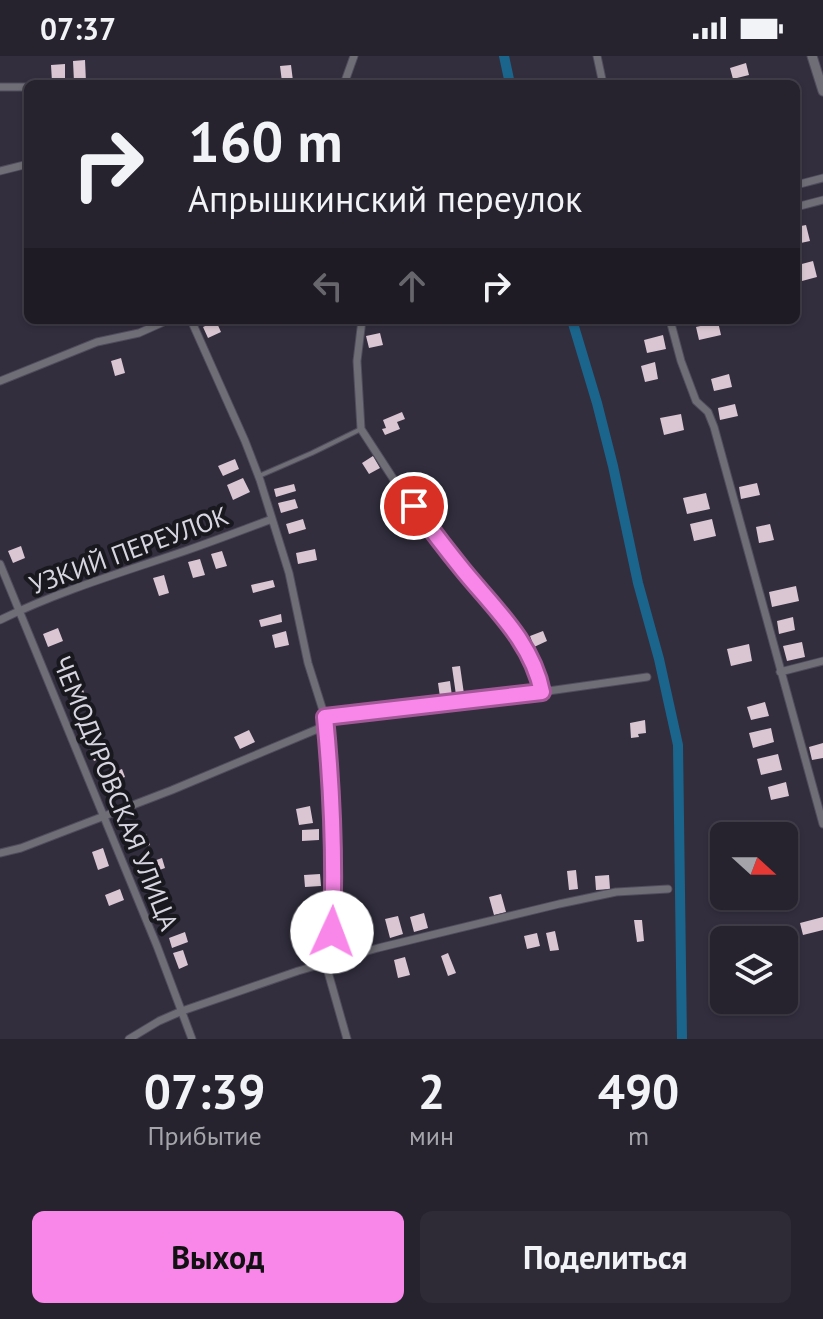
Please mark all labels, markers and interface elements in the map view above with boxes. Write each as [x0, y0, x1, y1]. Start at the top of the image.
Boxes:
text: 07:37 [40, 9, 116, 48]
text: 160 m [188, 105, 343, 177]
icon: right [56, 112, 160, 216]
text: Апрышкинский переулок [188, 175, 582, 222]
icon: left [306, 264, 350, 308]
icon: ahead [390, 264, 434, 308]
icon: right [474, 264, 518, 308]
pin [380, 472, 448, 540]
icon: arrive [392, 484, 436, 528]
street label: УЗКИЙ ПЕРЕУЛОК [25, 499, 233, 601]
street label: ЧЕМОДУРОВСКАЯ УЛИЦА [46, 651, 186, 935]
north arrow [710, 822, 798, 910]
map controls [710, 822, 798, 1014]
position arrow [290, 890, 374, 974]
button: layers [710, 926, 798, 1014]
text: 07:39 [144, 1060, 265, 1122]
text: 2 [418, 1060, 445, 1122]
text: 490 [598, 1060, 679, 1122]
text: Прибытие [147, 1119, 262, 1152]
text: мин [409, 1119, 454, 1152]
text: m [628, 1119, 649, 1152]
button: Выход [32, 1211, 404, 1303]
button: Поделиться [420, 1211, 791, 1303]

